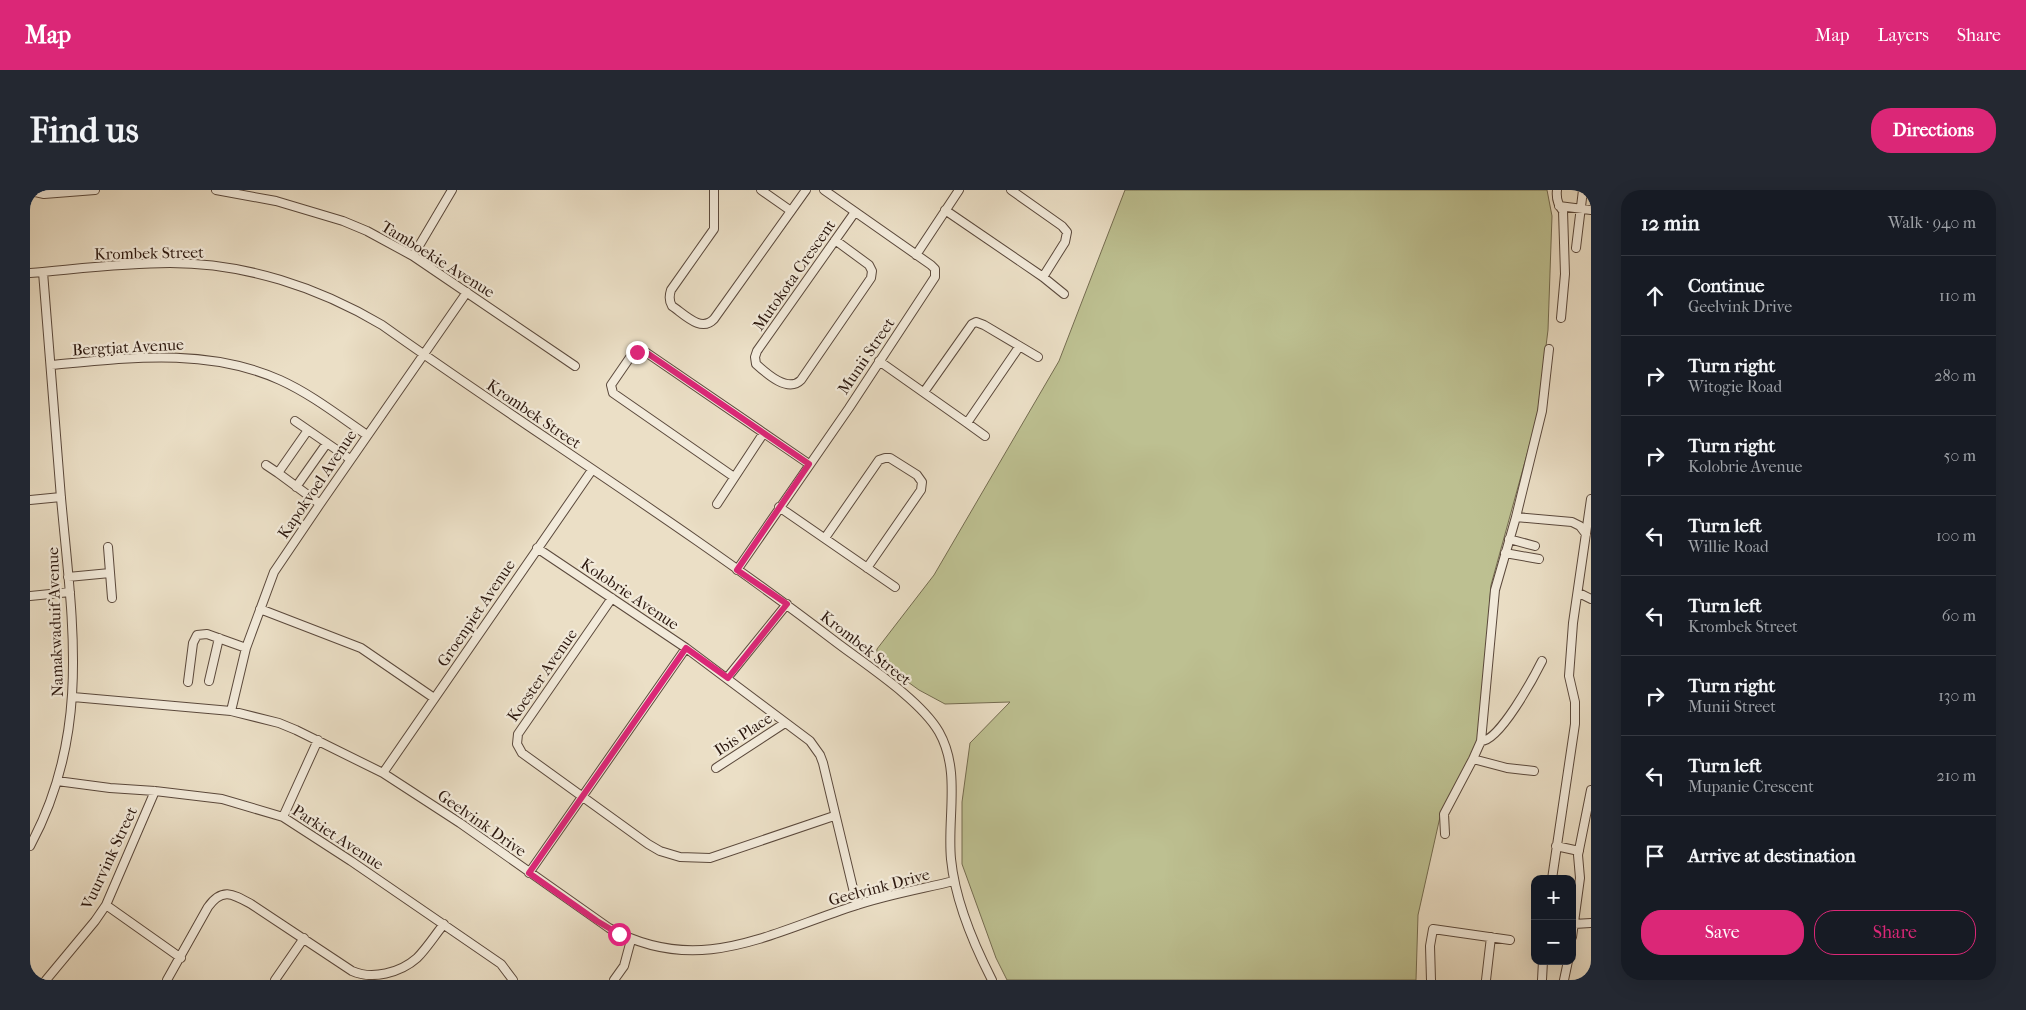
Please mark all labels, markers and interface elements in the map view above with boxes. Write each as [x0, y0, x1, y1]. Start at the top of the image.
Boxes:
text: Map [25, 21, 71, 49]
text: Map [1815, 25, 1849, 46]
text: Layers [1877, 25, 1929, 46]
text: Share [1957, 25, 2001, 46]
button: Directions [1871, 108, 1996, 153]
text: Find us [30, 110, 139, 151]
text: 12 min [1641, 211, 1700, 235]
text: Walk · 940 m [1888, 213, 1976, 232]
street label: Tamboekie Avenue [378, 216, 498, 302]
street label: Mutokota Crescent [749, 216, 839, 334]
street label: Krombek Street [94, 243, 204, 263]
text: Continue [1688, 275, 1764, 297]
icon: ahead [1641, 282, 1669, 310]
text: 110 m [1939, 286, 1976, 305]
text: Geelvink Drive [1688, 297, 1792, 316]
street label: Munii Street [834, 314, 899, 398]
street label: Bergtjat Avenue [72, 335, 184, 359]
route end [626, 341, 649, 364]
text: Turn right [1688, 355, 1775, 377]
icon: right [1641, 362, 1669, 390]
text: 280 m [1934, 366, 1976, 385]
street label: Krombek Street [483, 375, 585, 453]
text: Witogie Road [1688, 377, 1782, 396]
street label: Kapokvoel Avenue [274, 426, 361, 542]
text: Turn right [1688, 435, 1775, 457]
icon: right [1641, 442, 1669, 470]
text: 50 m [1944, 446, 1976, 465]
text: Kolobrie Avenue [1688, 457, 1802, 476]
text: Turn left [1688, 515, 1762, 537]
icon: left [1641, 522, 1669, 550]
text: 100 m [1936, 526, 1976, 545]
text: Willie Road [1688, 537, 1769, 556]
street label: Namakwaduif Avenue [43, 547, 67, 697]
street label: Kolobrie Avenue [577, 554, 683, 634]
street label: Groenpiet Avenue [433, 556, 519, 670]
text: Turn left [1688, 595, 1762, 617]
icon: left [1641, 602, 1669, 630]
text: 60 m [1942, 606, 1976, 625]
street label: Krombek Street [817, 607, 915, 689]
text: Krombek Street [1688, 617, 1798, 636]
street label: Koester Avenue [503, 625, 581, 725]
text: Turn right [1688, 675, 1775, 697]
icon: right [1641, 682, 1669, 710]
text: 130 m [1938, 686, 1976, 705]
text: Munii Street [1688, 697, 1776, 716]
street label: Ibis Place [711, 708, 776, 760]
text: Turn left [1688, 755, 1762, 777]
icon: left [1641, 762, 1669, 790]
text: 210 m [1937, 766, 1976, 785]
text: Mupanie Crescent [1688, 777, 1814, 796]
street label: Geelvink Drive [434, 785, 530, 861]
street label: Parkiet Avenue [289, 800, 387, 874]
street label: Vuurvink Street [77, 803, 141, 913]
icon: arrive [1641, 842, 1669, 870]
text: Arrive at destination [1688, 845, 1856, 867]
street label: Geelvink Drive [826, 864, 932, 910]
map controls [1531, 875, 1576, 965]
button: + [1531, 875, 1576, 920]
button: Save [1641, 910, 1804, 955]
button: Share [1814, 910, 1976, 955]
button: − [1531, 920, 1576, 965]
route start [608, 923, 631, 946]

